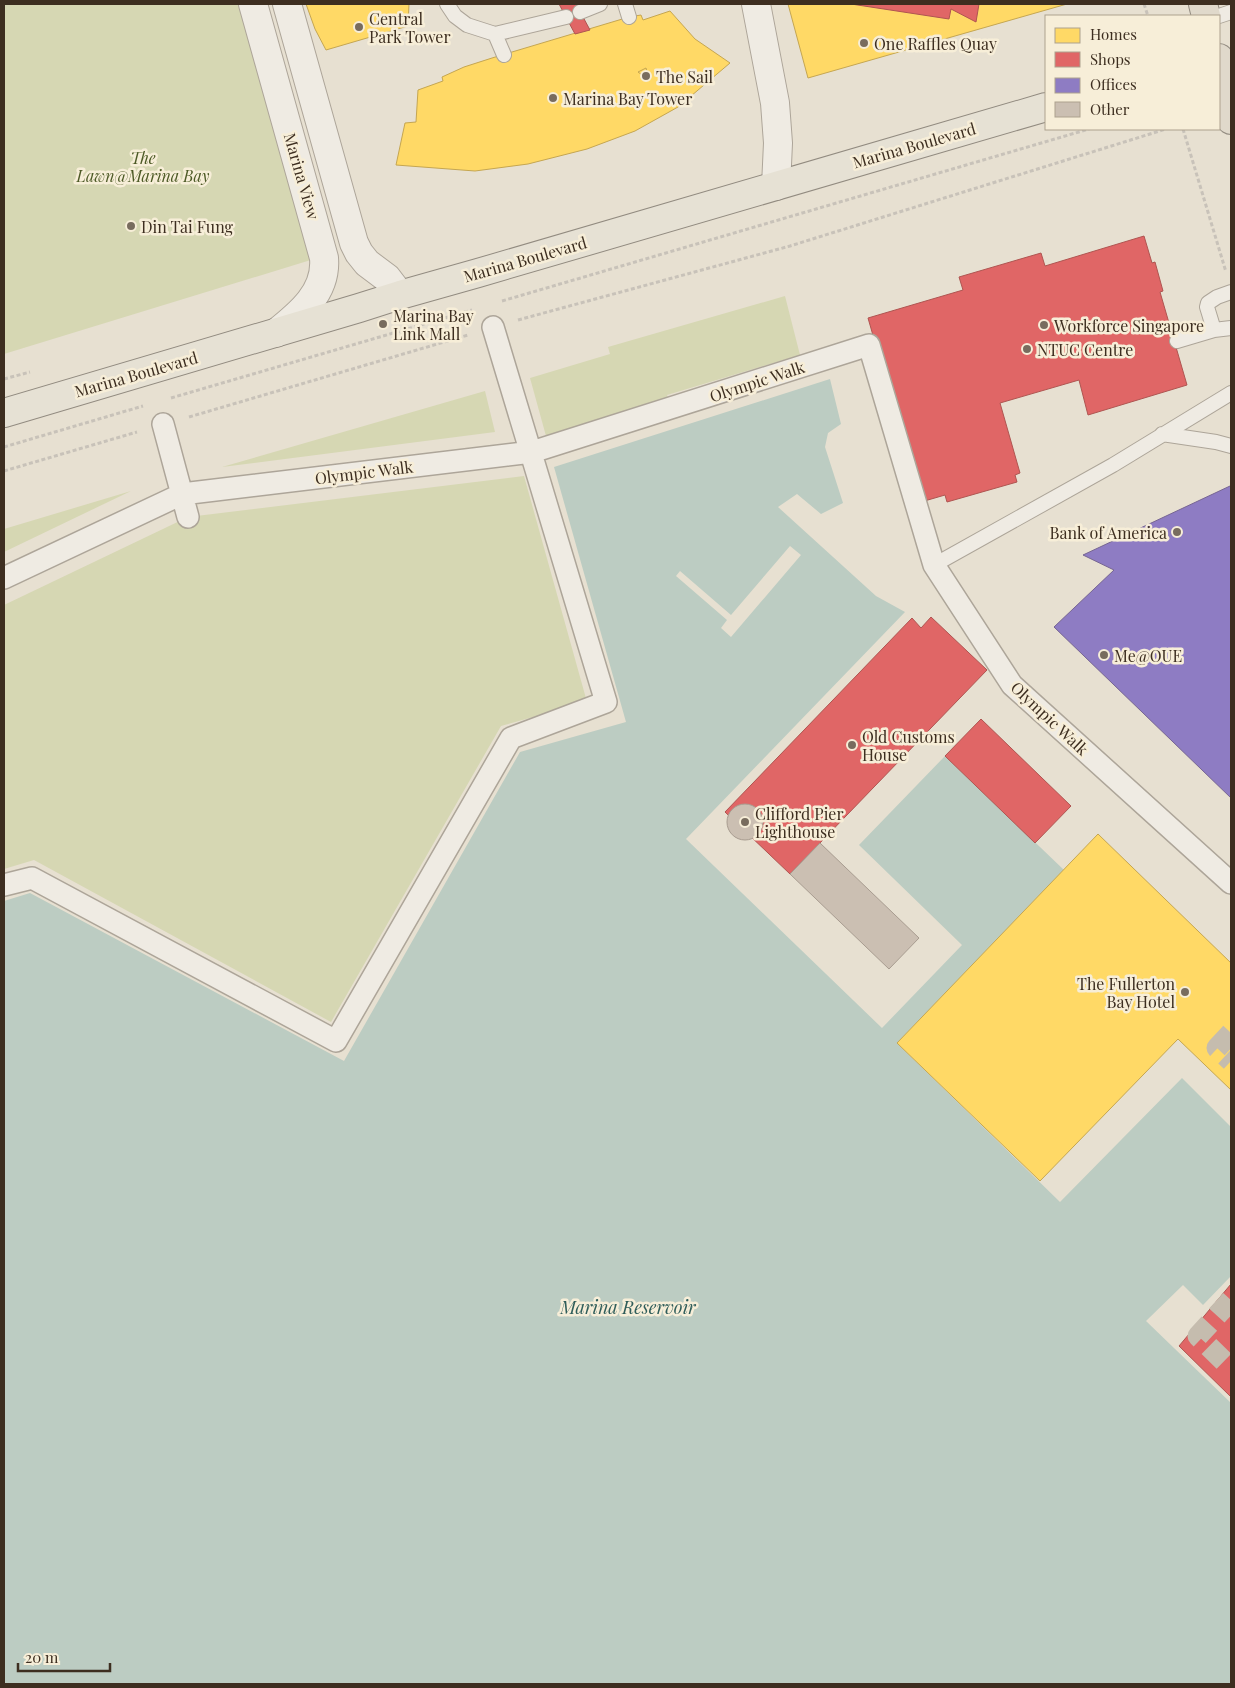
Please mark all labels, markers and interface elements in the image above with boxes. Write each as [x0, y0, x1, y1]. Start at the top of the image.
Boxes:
place label: Central Park Tower [369, 8, 451, 47]
legend [1045, 15, 1220, 130]
marker: Central Park Tower [353, 21, 365, 33]
text: Homes [1090, 24, 1137, 44]
place label: One Raffles Quay [874, 33, 997, 54]
marker: One Raffles Quay [858, 37, 870, 49]
text: Shops [1090, 49, 1131, 69]
place label: The Sail [656, 66, 714, 87]
marker: The Sail [640, 70, 652, 82]
text: Offices [1090, 74, 1137, 94]
place label: Marina Bay Tower [563, 88, 692, 109]
marker: Marina Bay Tower [547, 92, 559, 104]
text: Other [1090, 99, 1130, 119]
street label: Marina Boulevard [850, 117, 978, 173]
street label: Marina View [280, 130, 325, 222]
park label: The Lawn@Marina Bay [76, 147, 210, 186]
place label: Din Tai Fung [141, 216, 234, 237]
marker: Din Tai Fung [125, 220, 137, 232]
street label: Marina Boulevard [461, 231, 589, 287]
place label: Marina Bay Link Mall [393, 305, 474, 344]
place label: Workforce Singapore [1053, 315, 1204, 336]
marker: Marina Bay Link Mall [377, 318, 389, 330]
marker: Workforce Singapore [1038, 319, 1050, 331]
place label: NTUC Centre [1037, 339, 1133, 360]
marker: NTUC Centre [1021, 343, 1033, 355]
street label: Marina Boulevard [72, 346, 200, 402]
street label: Olympic Walk [707, 356, 807, 406]
street label: Olympic Walk [314, 456, 414, 488]
place label: Bank of America [1049, 522, 1167, 543]
marker: Bank of America [1171, 526, 1183, 538]
place label: Me@OUE [1114, 645, 1182, 666]
marker: Me@OUE [1098, 649, 1110, 661]
street label: Olympic Walk [1007, 677, 1093, 759]
place label: Old Customs House [862, 726, 955, 765]
marker: Old Customs House [846, 739, 858, 751]
place label: Clifford Pier Lighthouse [755, 803, 844, 842]
marker: Clifford Pier Lighthouse [739, 816, 751, 828]
place label: The Fullerton Bay Hotel [1077, 973, 1175, 1012]
marker: The Fullerton Bay Hotel [1179, 986, 1191, 998]
water label: Marina Reservoir [559, 1295, 697, 1319]
scale bar [18, 1640, 110, 1672]
text: 20 m [25, 1647, 59, 1667]

